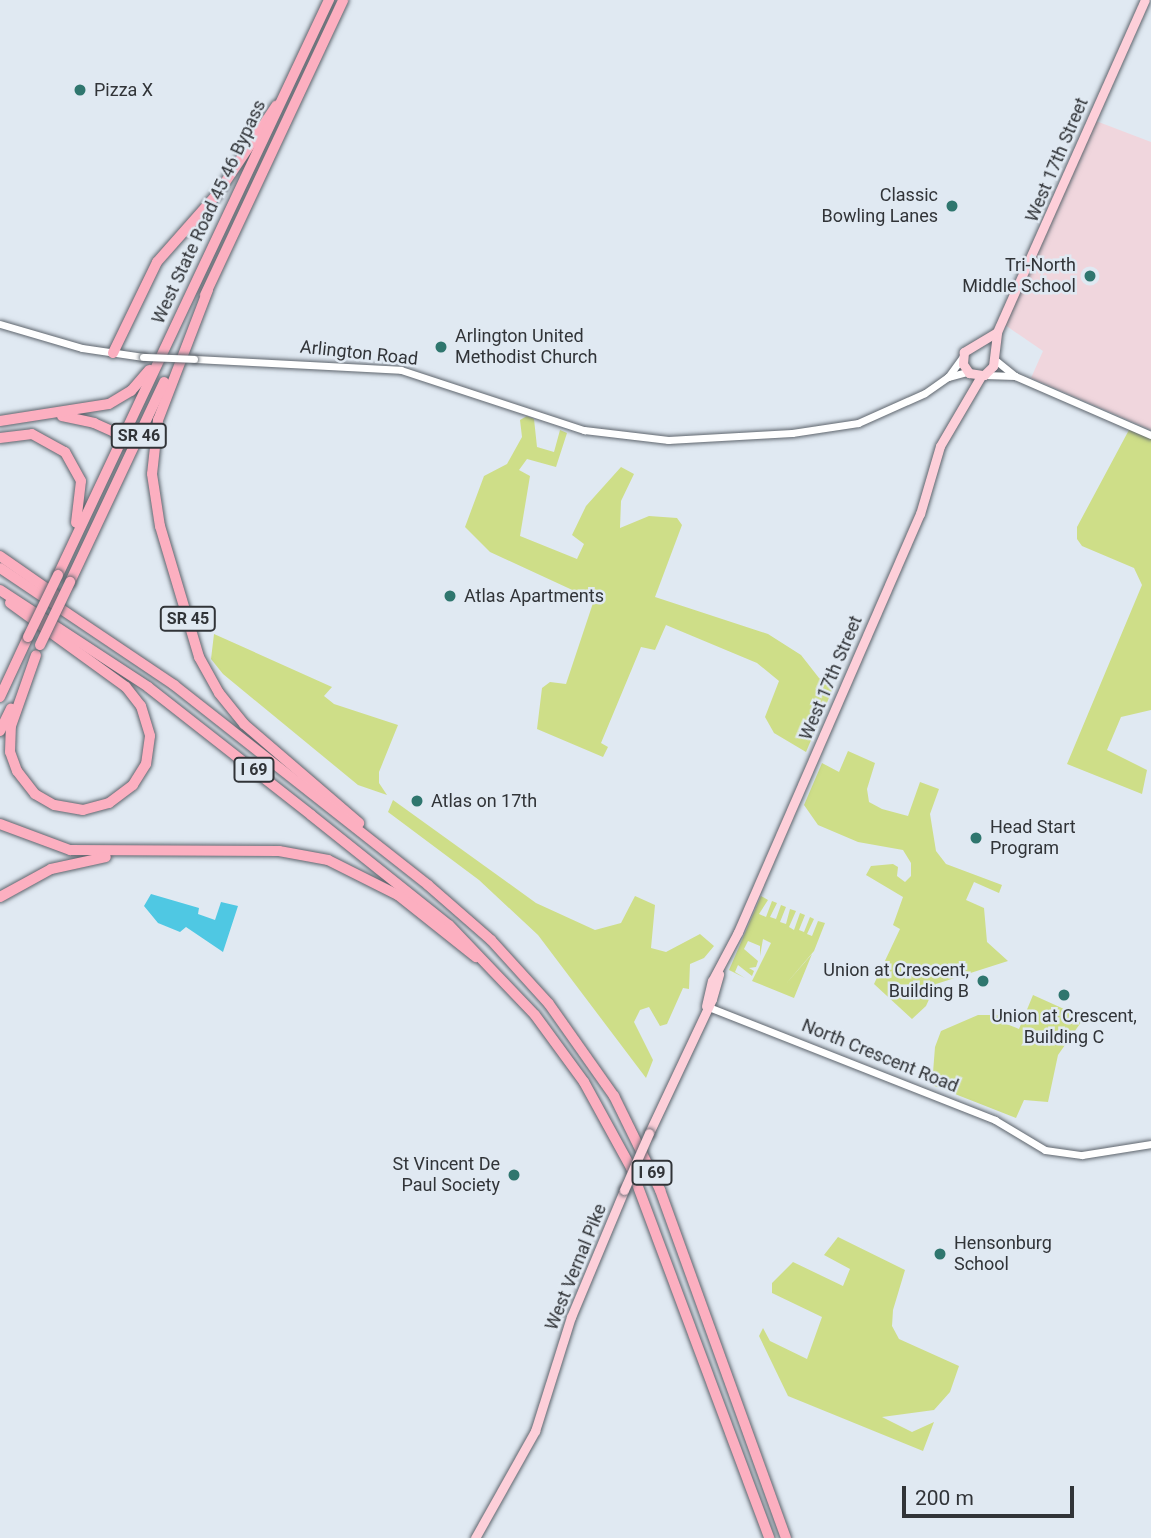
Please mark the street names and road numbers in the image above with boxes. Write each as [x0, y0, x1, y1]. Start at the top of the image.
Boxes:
street label: West 17th Street [1021, 95, 1093, 225]
street label: West State Road 45 46 Bypass [148, 97, 270, 327]
street label: Arlington Road [299, 336, 419, 370]
road number: SR 46 [109, 424, 169, 448]
road number: SR 45 [158, 606, 218, 632]
street label: West 17th Street [795, 613, 867, 743]
road number: I 69 [233, 758, 275, 782]
street label: North Crescent Road [799, 1015, 961, 1097]
road number: I 69 [631, 1161, 673, 1186]
street label: West Vernal Pike [541, 1201, 611, 1333]

